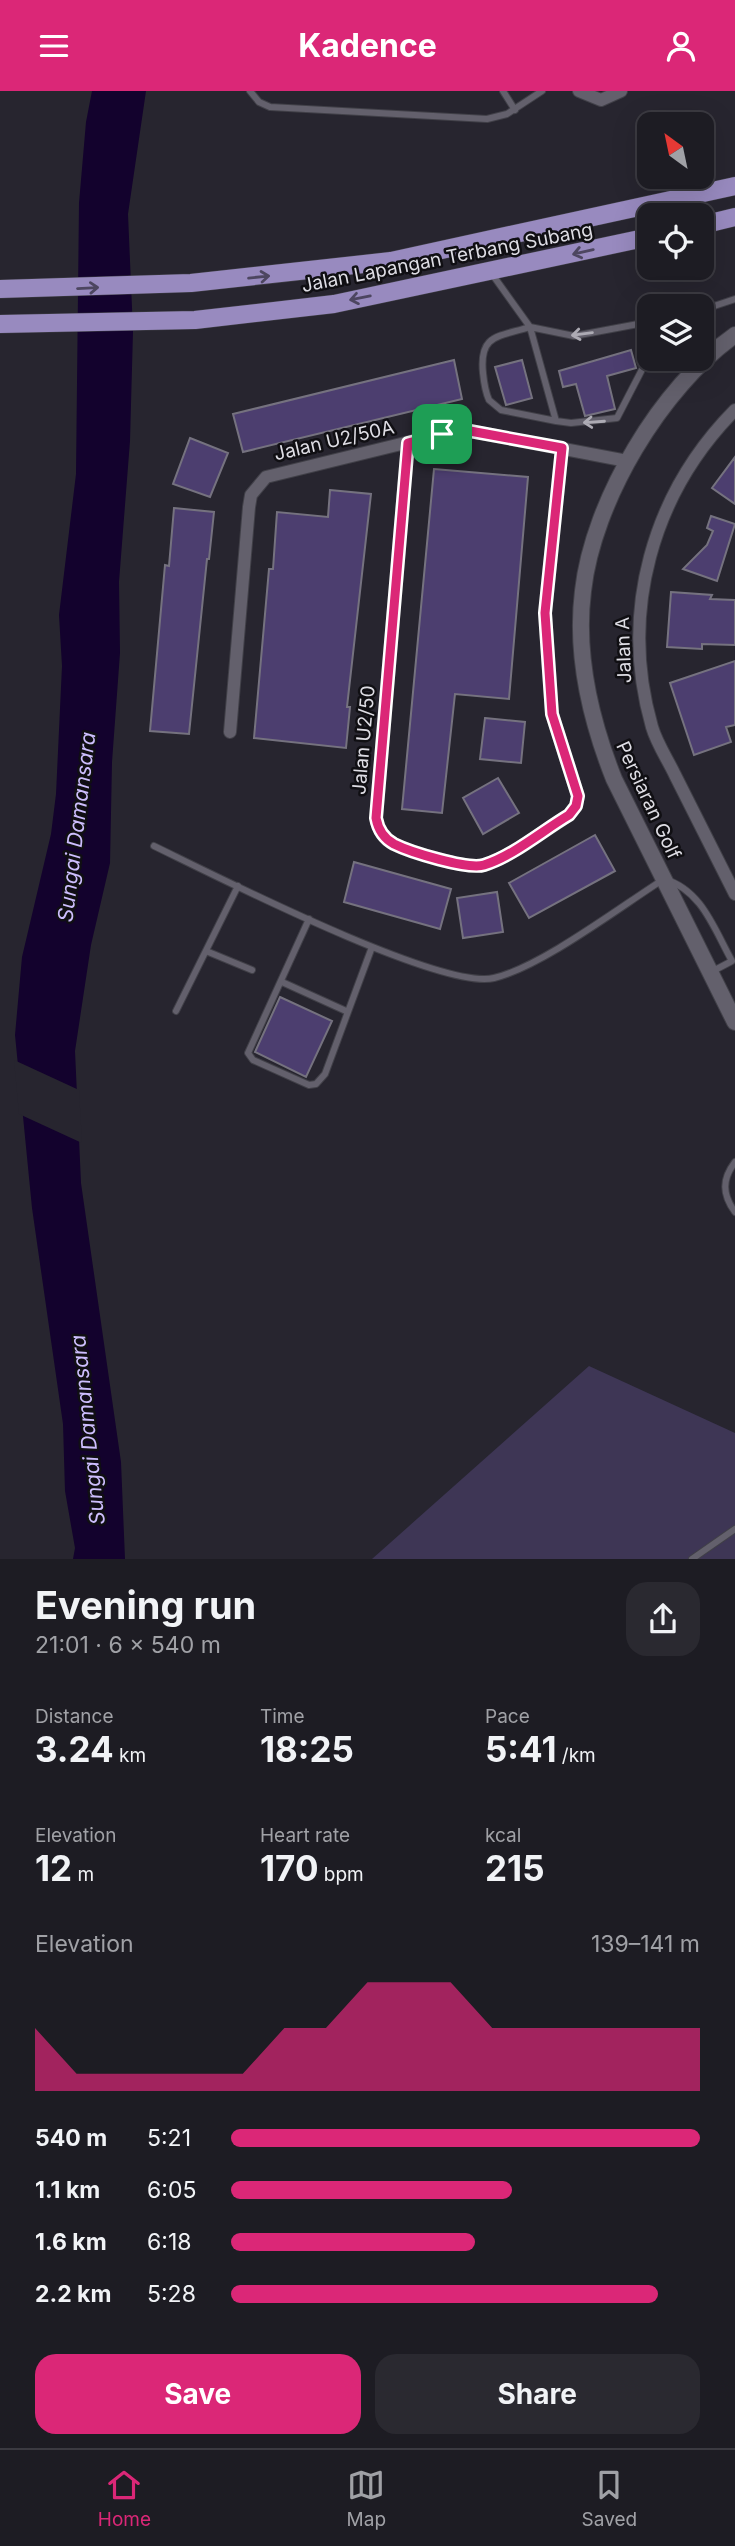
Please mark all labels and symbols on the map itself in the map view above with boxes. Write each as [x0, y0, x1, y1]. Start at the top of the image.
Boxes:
north arrow [637, 112, 714, 189]
street label: Jalan Lapangan Terbang Subang [300, 218, 595, 297]
one-way arrow [572, 245, 595, 259]
one-way arrow [247, 270, 270, 283]
one-way arrow [76, 282, 99, 295]
one-way arrow [349, 292, 372, 306]
one-way arrow [571, 327, 594, 340]
pin [412, 404, 472, 464]
street label: Jalan U2/50A [272, 415, 396, 465]
one-way arrow [584, 416, 606, 429]
street label: Jalan A [611, 616, 636, 684]
street label: Jalan U2/50 [347, 685, 380, 796]
water label: Sungai Damansara [52, 730, 101, 923]
street label: Persiaran Golf [611, 738, 686, 863]
water label: Sungai Damansara [65, 1334, 110, 1526]

